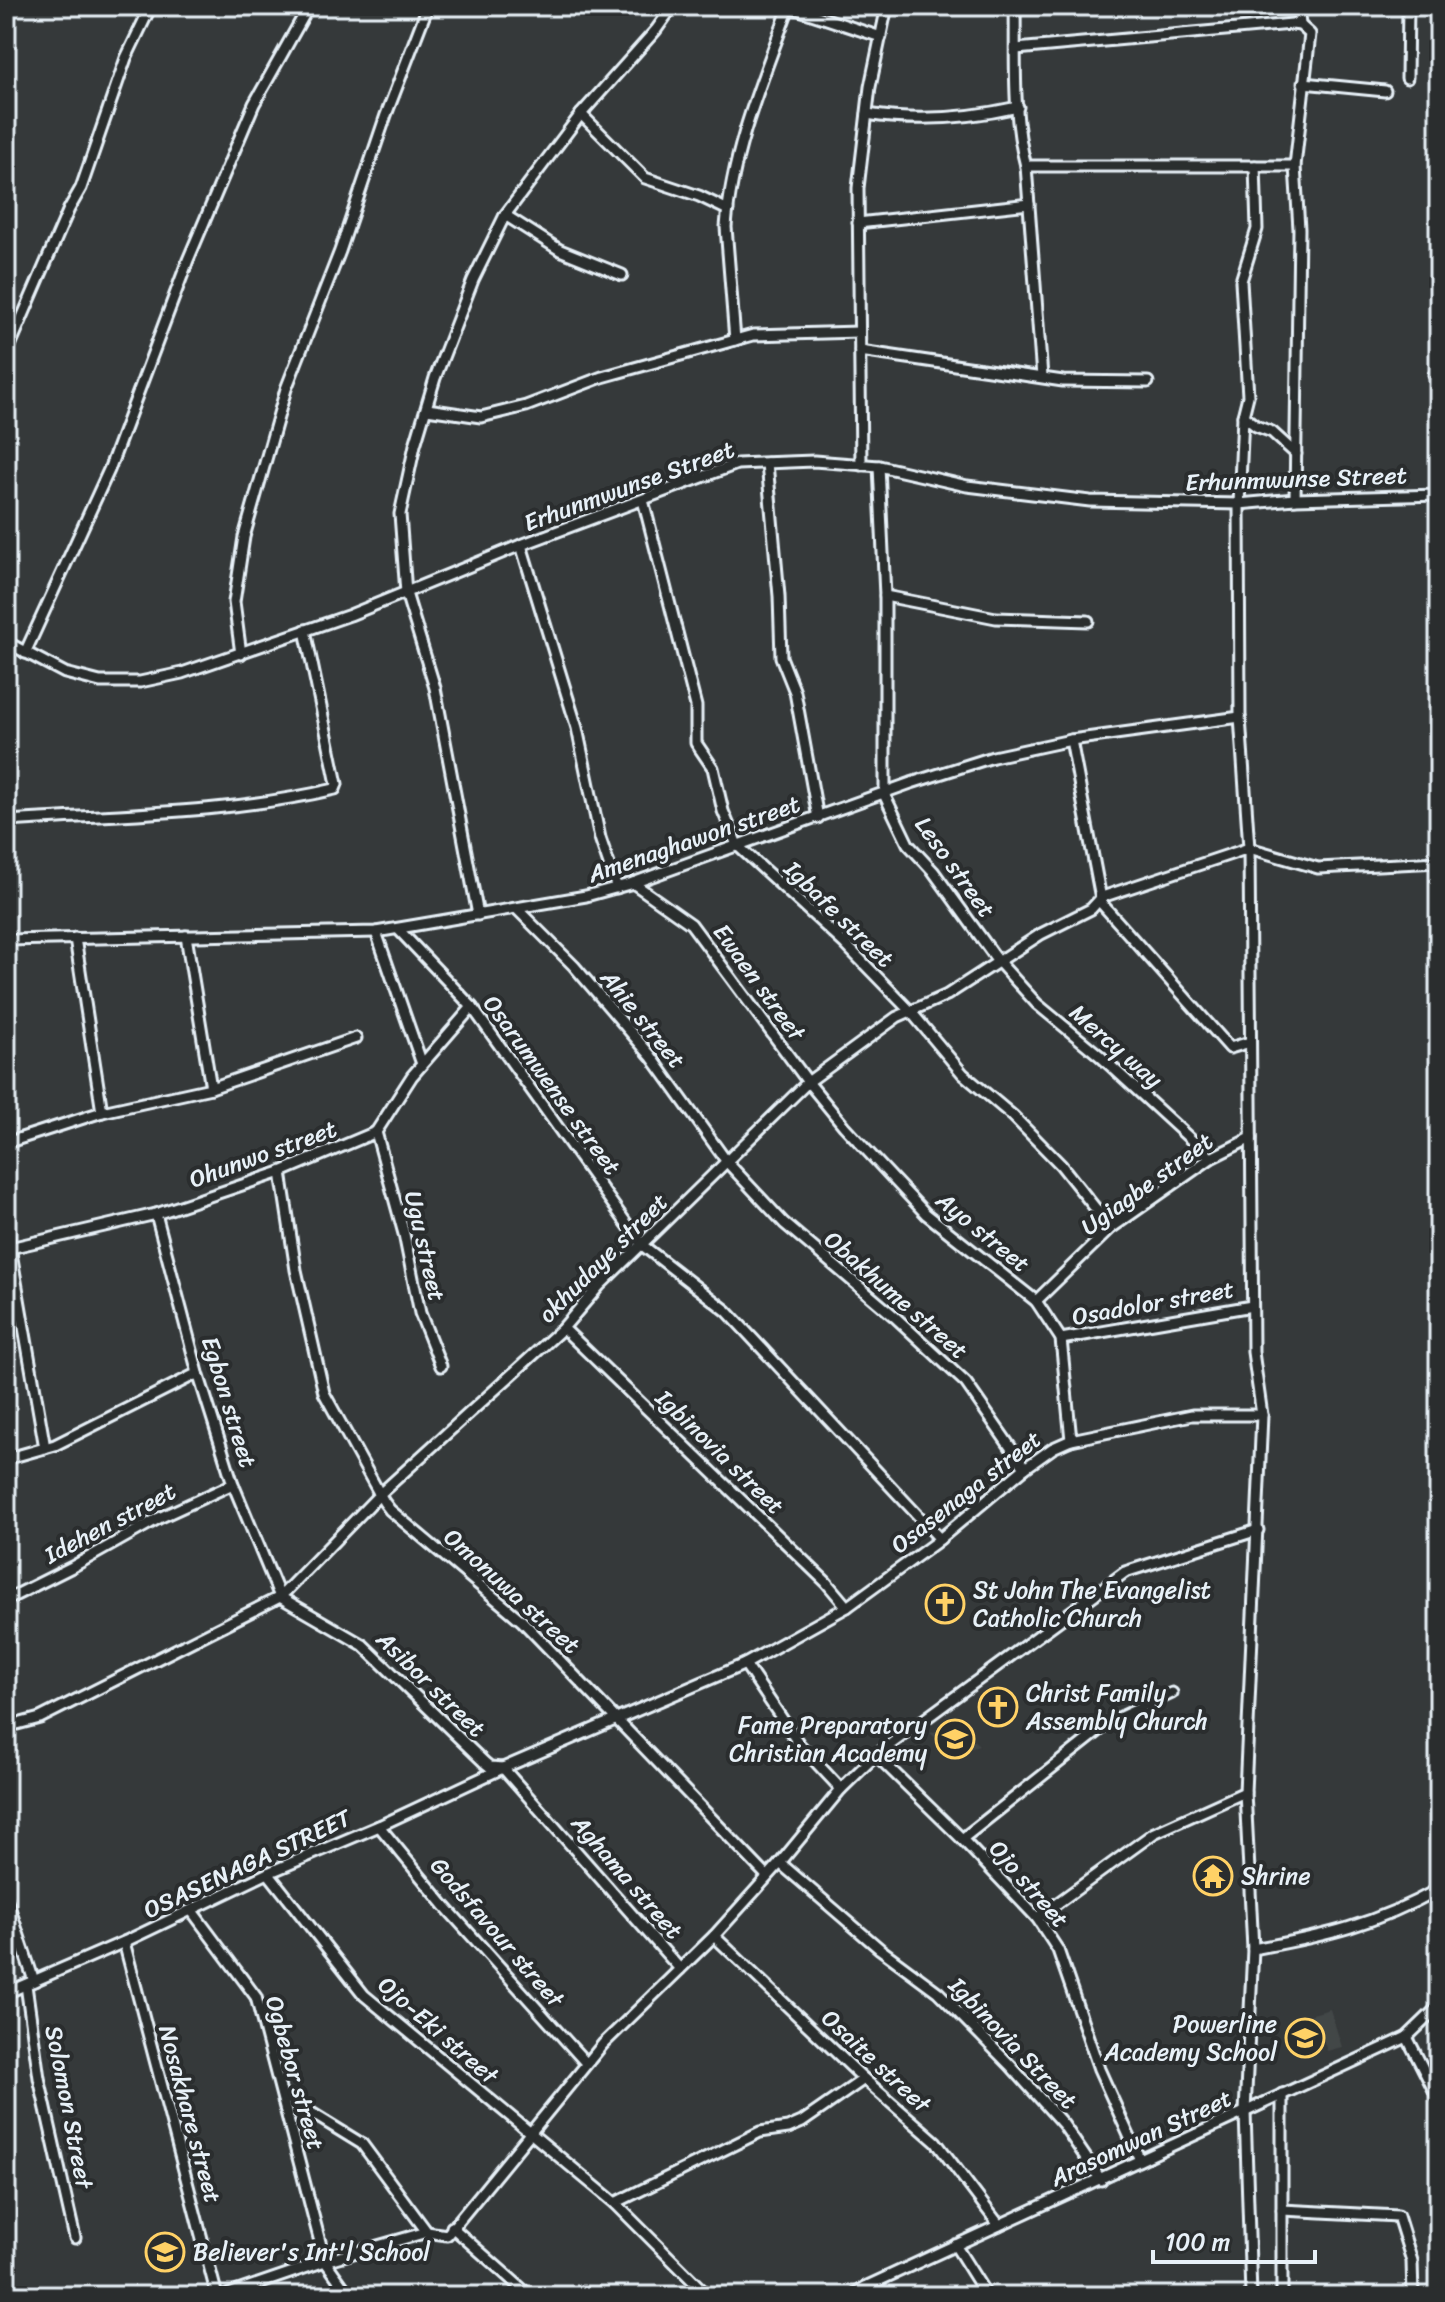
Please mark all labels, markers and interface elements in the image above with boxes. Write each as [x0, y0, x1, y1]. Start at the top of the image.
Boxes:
street label: Erhunmwunse Street [518, 428, 740, 544]
street label: Erhunmwunse Street [1184, 454, 1408, 504]
street label: Amenaghawon street [581, 783, 806, 895]
street label: Leso street [903, 807, 1007, 927]
street label: Igbafe street [773, 849, 904, 978]
street label: Ewaen street [702, 914, 817, 1051]
street label: Ahie street [589, 959, 697, 1078]
street label: Osarumwense street [472, 986, 632, 1184]
street label: Mercy way [1059, 993, 1173, 1099]
street label: Ohunwo street [183, 1108, 343, 1200]
street label: Ugiagbe street [1072, 1121, 1222, 1247]
street label: Ayo street [926, 1180, 1040, 1283]
street label: okhudaye street [528, 1183, 678, 1333]
street label: Ugu street [392, 1187, 458, 1305]
street label: Obakhume street [814, 1220, 978, 1370]
street label: Osadolor street [1069, 1268, 1237, 1338]
street label: Egbon street [189, 1331, 269, 1473]
street label: Igbinovia street [645, 1378, 795, 1525]
street label: Osasenaga street [881, 1419, 1051, 1565]
street label: Idehen street [35, 1471, 184, 1576]
street label: Omonuwa street [434, 1517, 590, 1665]
place label: St John The Evangelist Catholic Church [973, 1569, 1211, 1639]
church icon: St John The Evangelist Catholic Church [924, 1583, 966, 1625]
street label: Asibor street [365, 1619, 496, 1748]
place label: Christ Family Assembly Church [1025, 1672, 1208, 1742]
church icon: Christ Family Assembly Church [977, 1686, 1019, 1728]
place label: Fame Preparatory Christian Academy [729, 1704, 928, 1774]
school or university icon: Fame Preparatory Christian Academy [934, 1718, 976, 1760]
street label: OSASENAGA STREET [136, 1797, 359, 1931]
street label: Aghama street [560, 1804, 694, 1949]
street label: Ojo street [978, 1830, 1080, 1938]
street label: Godsfavour street [419, 1847, 576, 2018]
temple icon: Shrine [1192, 1855, 1234, 1897]
place label: Shrine [1241, 1855, 1310, 1897]
street label: Ojo-Eki street [368, 1965, 509, 2096]
street label: Igbinovia Street [937, 1966, 1088, 2120]
street label: Ogbebor street [253, 1991, 337, 2155]
street label: Osaite street [811, 1999, 942, 2124]
place label: Powerline Academy School [1103, 2003, 1278, 2073]
school or university icon: Powerline Academy School [1284, 2017, 1326, 2059]
street label: Nosakhare street [146, 2020, 234, 2208]
street label: Solomon Street [33, 2022, 106, 2194]
street label: Arasomwan Street [1042, 2077, 1239, 2199]
scale bar [1153, 2214, 1315, 2264]
text: 100 m [1165, 2221, 1230, 2263]
school or university icon: Believer's Int'l School [144, 2231, 186, 2273]
place label: Believer's Int'l School [193, 2231, 431, 2273]

